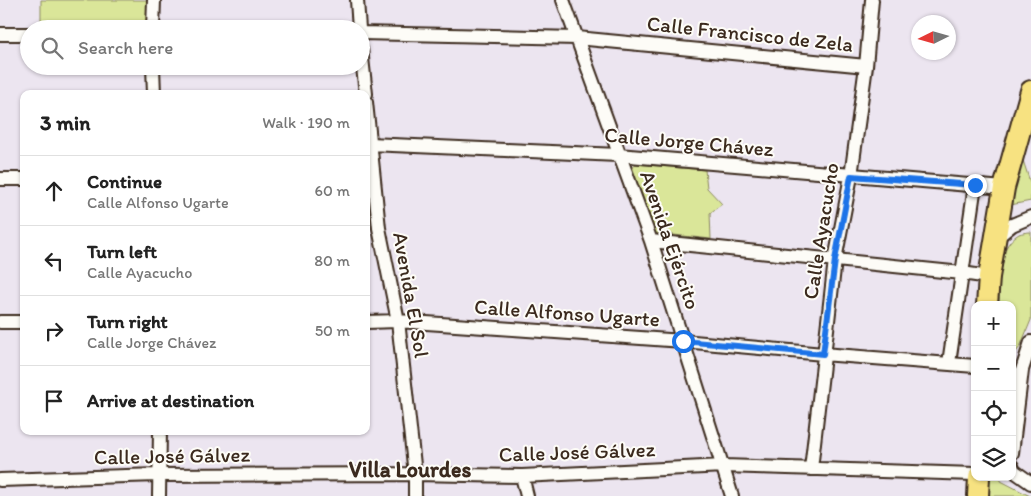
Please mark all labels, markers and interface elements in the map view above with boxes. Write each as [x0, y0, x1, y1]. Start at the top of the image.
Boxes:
street label: Calle Francisco de Zela [646, 10, 854, 57]
north arrow [911, 15, 956, 60]
search box [20, 20, 370, 75]
icon: search [38, 34, 66, 62]
text: Search here [78, 36, 173, 59]
text: 3 min [40, 110, 90, 135]
text: Walk · 190 m [262, 113, 350, 132]
street label: Calle Jorge Chávez [603, 122, 775, 161]
street label: Calle Ayacucho [797, 161, 844, 301]
street label: Avenida Ejército [635, 167, 706, 312]
text: Continue [87, 170, 162, 193]
route end [964, 174, 987, 197]
icon: ahead [40, 177, 68, 205]
text: 60 m [315, 181, 350, 200]
text: Calle Alfonso Ugarte [87, 193, 229, 212]
street label: Avenida El Sol [388, 230, 435, 360]
text: Turn left [87, 240, 157, 263]
icon: left [40, 247, 68, 275]
text: 80 m [314, 251, 350, 270]
text: Calle Ayacucho [87, 263, 192, 282]
street label: Calle Alfonso Ugarte [473, 294, 661, 331]
map controls [971, 301, 1016, 481]
button: + [971, 301, 1016, 346]
text: Turn right [87, 310, 168, 333]
icon: right [40, 317, 68, 345]
text: 50 m [315, 321, 350, 340]
route start [672, 330, 695, 353]
text: Calle Jorge Chávez [87, 333, 216, 352]
button: − [971, 346, 1016, 391]
icon: arrive [40, 387, 68, 415]
text: Arrive at destination [87, 389, 254, 412]
button: locate [971, 391, 1016, 436]
street label: Calle José Gálvez [498, 436, 656, 467]
button: layers [971, 436, 1016, 481]
street label: Calle José Gálvez [94, 442, 251, 469]
district label: Villa Lourdes [349, 456, 471, 483]

